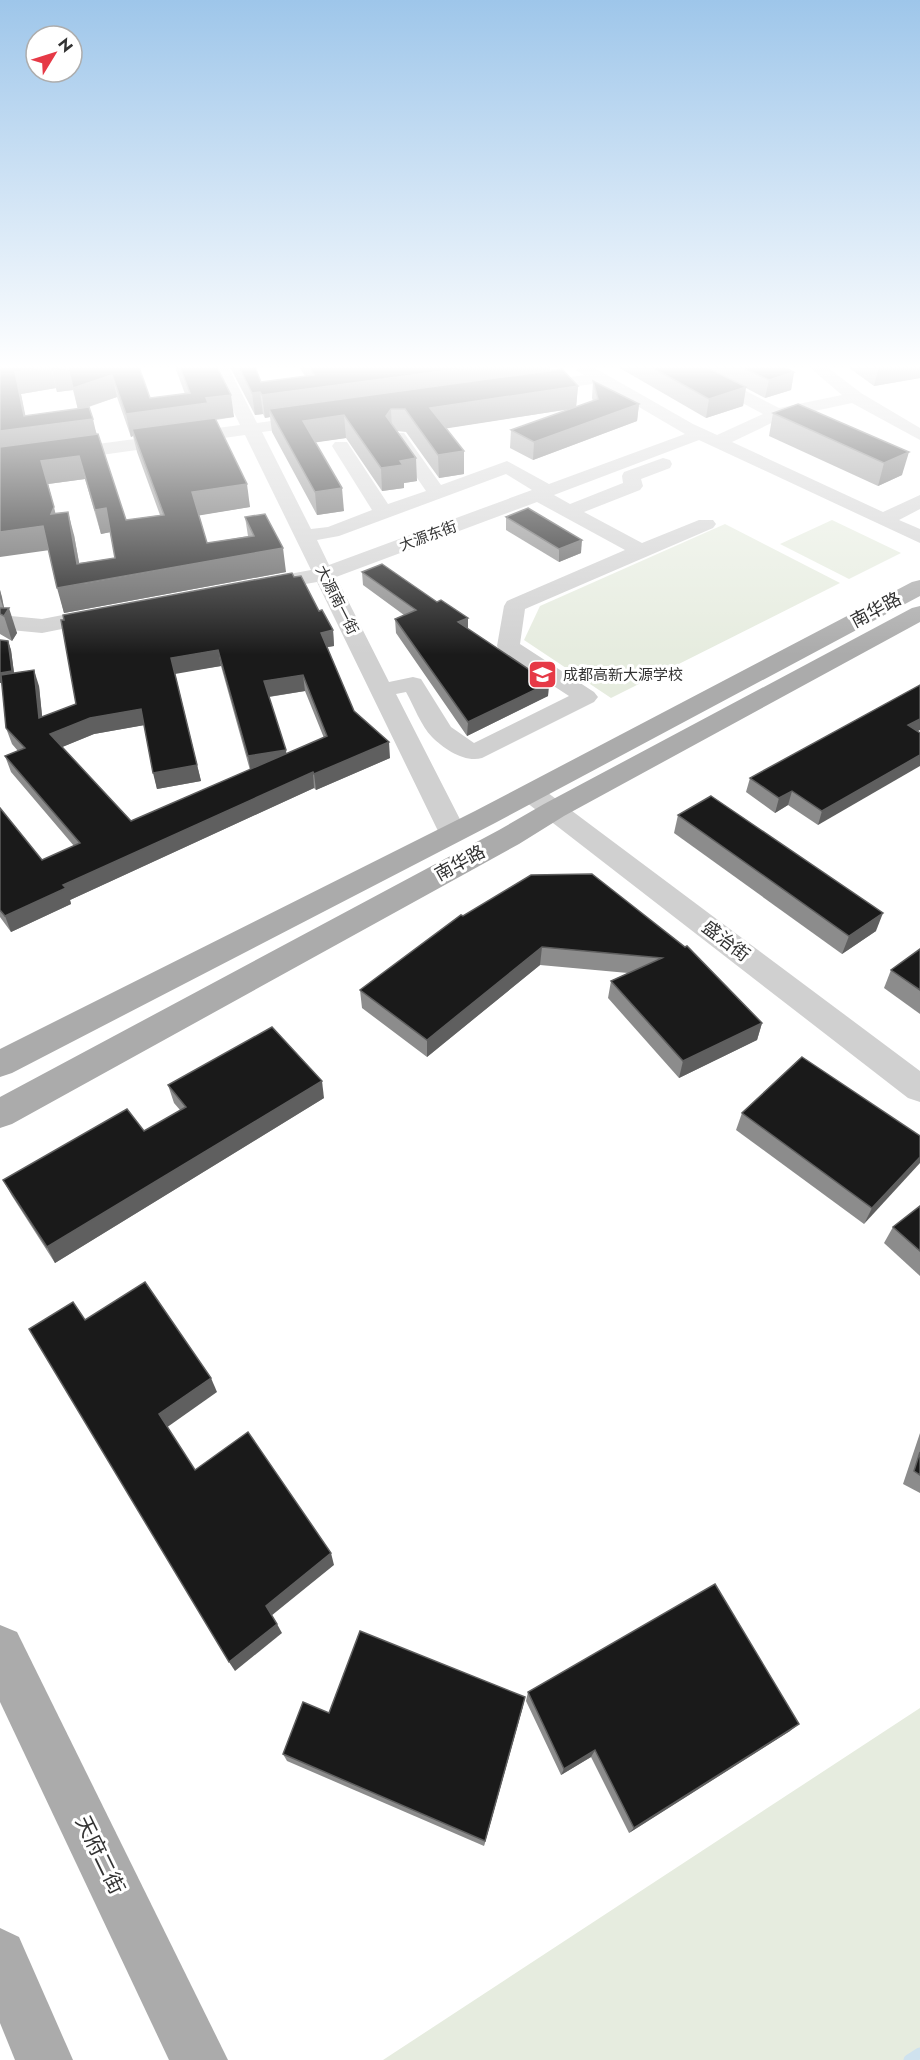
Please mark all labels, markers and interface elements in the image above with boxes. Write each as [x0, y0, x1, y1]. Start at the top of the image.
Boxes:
north arrow [24, 24, 84, 84]
text: N [52, 33, 78, 57]
street label: 大源东街 [396, 515, 460, 557]
street label: 大源南一街 [310, 562, 364, 638]
street label: 南华路 [846, 586, 906, 634]
school or university icon: 成都高新大源学校 [526, 659, 558, 691]
place label: 成都高新大源学校 [563, 664, 683, 686]
street label: 南华路 [430, 839, 490, 887]
street label: 盛治街 [697, 914, 755, 968]
street label: 天府二街 [68, 1811, 132, 1899]

